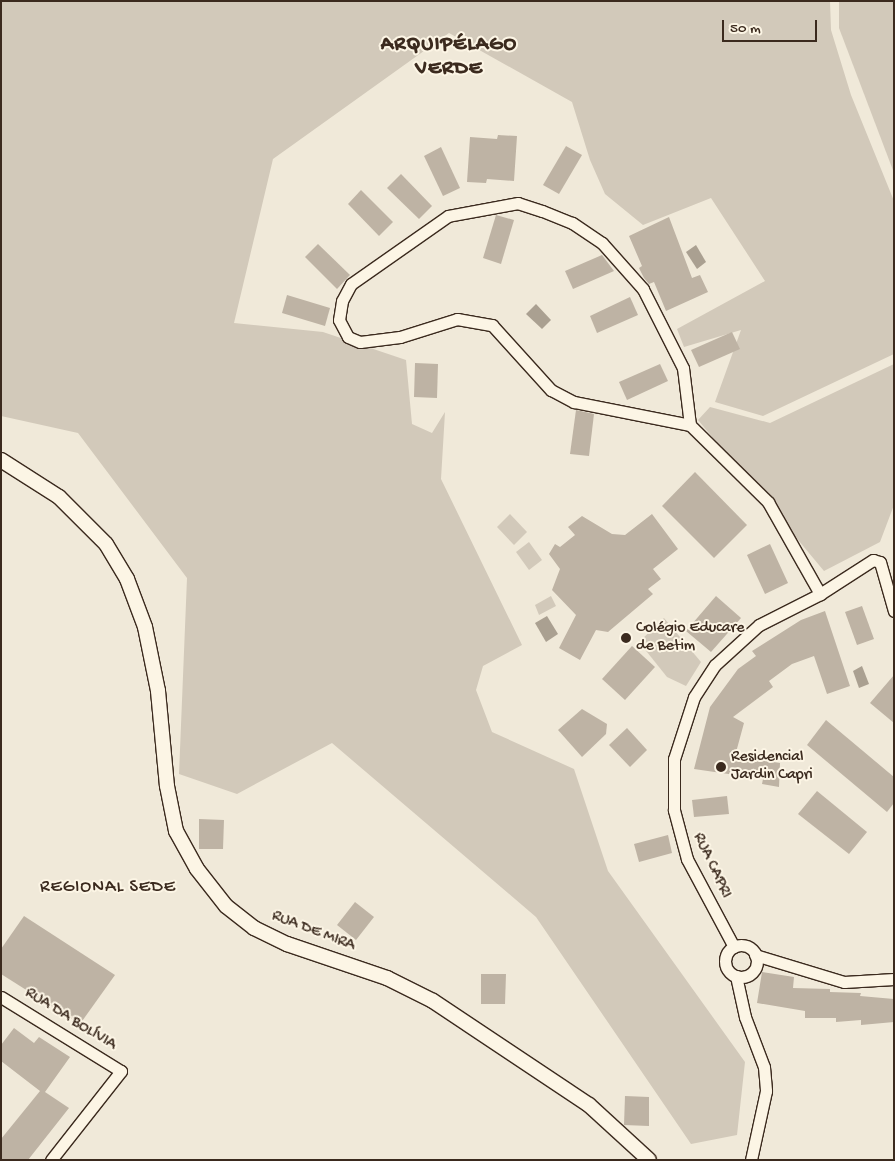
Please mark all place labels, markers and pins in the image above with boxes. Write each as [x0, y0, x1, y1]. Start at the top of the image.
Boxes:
place label: Colégio Educare de Betim [636, 619, 745, 657]
marker: Colégio Educare de Betim [620, 632, 632, 644]
place label: Residencial Jardin Capri [731, 748, 813, 786]
marker: Residencial Jardin Capri [715, 761, 727, 773]

